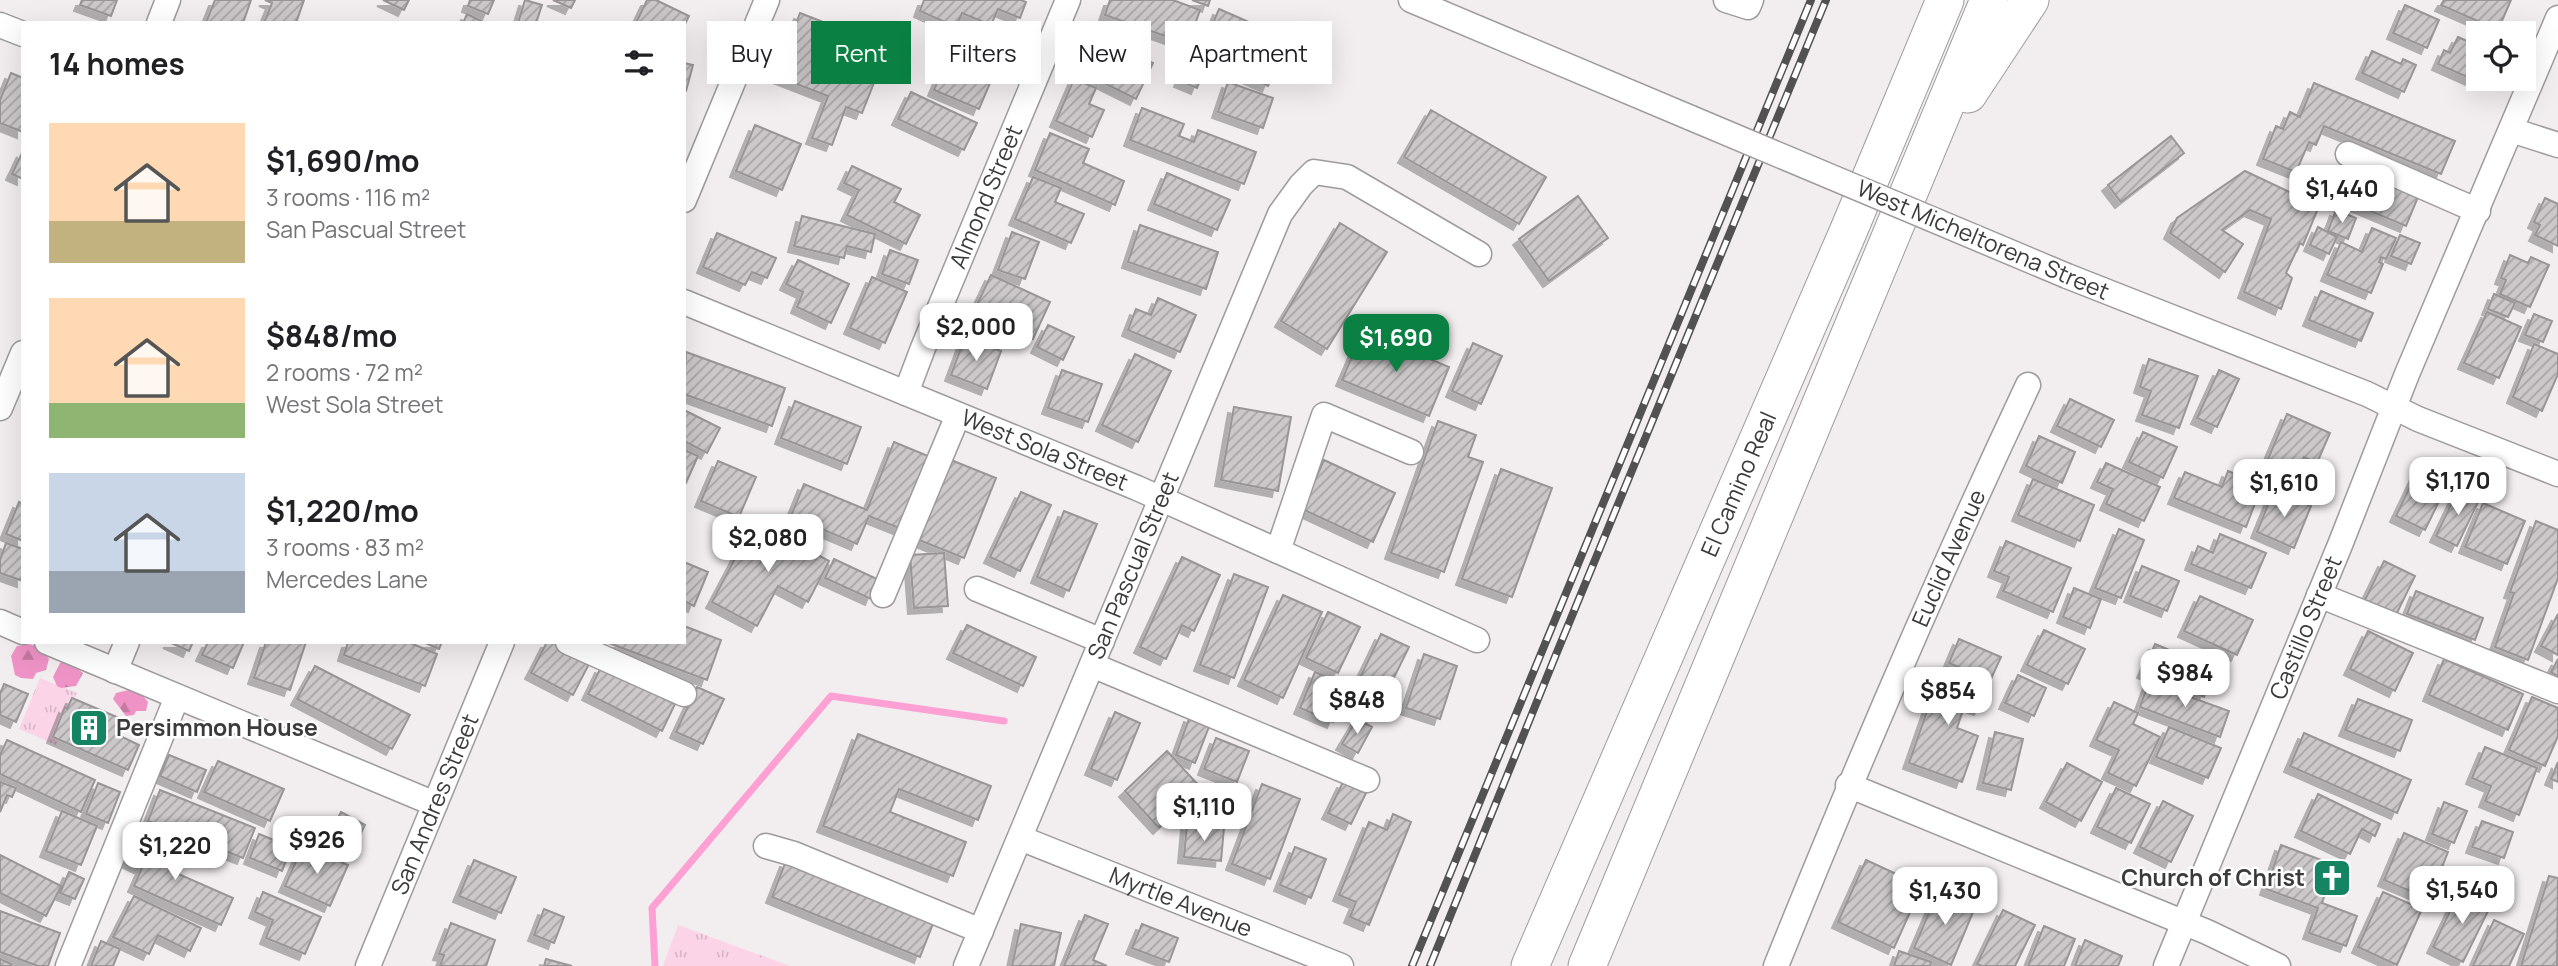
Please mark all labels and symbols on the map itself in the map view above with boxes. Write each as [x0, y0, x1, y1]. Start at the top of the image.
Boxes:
street label: Almond Street [941, 120, 1029, 273]
pin: $1,440 [2285, 166, 2399, 225]
street label: West Micheltorena Street [1852, 171, 2115, 307]
pin: $2,000 [919, 304, 1033, 363]
pin: $1,690 [1339, 314, 1453, 374]
street label: West Sola Street [957, 401, 1133, 498]
street label: El Camino Real [1692, 406, 1783, 561]
pin: $1,170 [2401, 458, 2515, 517]
pin: $1,610 [2227, 460, 2341, 519]
street label: San Pascual Street [1079, 467, 1186, 664]
street label: Euclid Avenue [1903, 484, 1993, 631]
pin: $2,080 [711, 514, 825, 574]
street label: Castillo Street [2261, 551, 2349, 704]
pin: $984 [2144, 650, 2226, 709]
pin: $854 [1907, 668, 1989, 727]
pin: $848 [1316, 676, 1398, 736]
building icon: Persimmon House [68, 707, 110, 749]
street label: San Andres Street [382, 709, 486, 899]
place label: Persimmon House [116, 711, 318, 743]
pin: $1,110 [1147, 784, 1261, 843]
pin: $926 [276, 816, 358, 876]
pin: $1,220 [118, 822, 232, 882]
church icon: Church of Christ [2311, 857, 2353, 899]
street label: Myrtle Avenue [1105, 858, 1257, 944]
place label: Church of Christ [2121, 861, 2305, 893]
pin: $1,540 [2405, 866, 2519, 926]
pin: $1,430 [1888, 867, 2002, 927]

